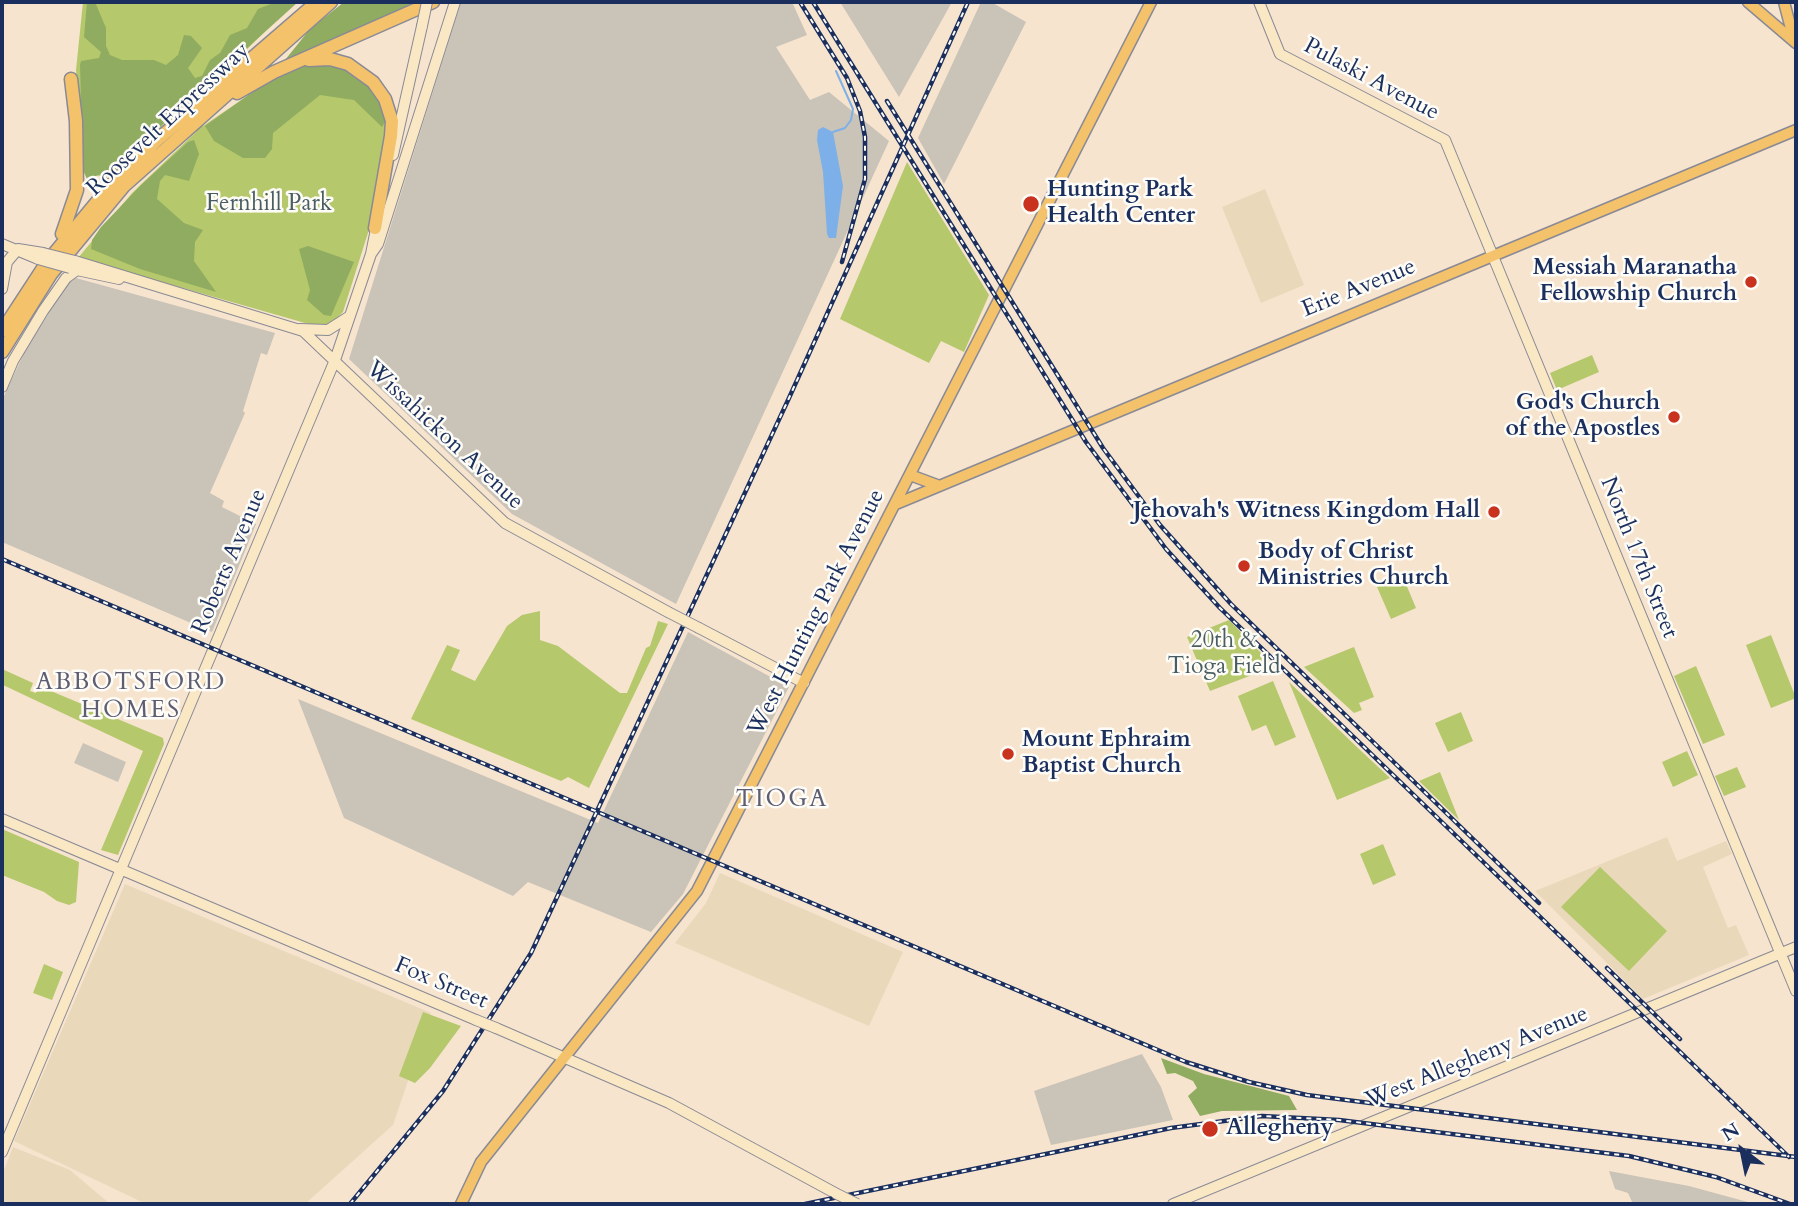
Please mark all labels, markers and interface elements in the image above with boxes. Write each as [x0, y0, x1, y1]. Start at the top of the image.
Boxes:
street label: Pulaski Avenue [1299, 33, 1443, 127]
street label: Roosevelt Expressway [82, 37, 256, 203]
place label: Hunting Park Health Center [1047, 177, 1195, 231]
park label: Fernhill Park [206, 191, 332, 219]
marker: Hunting Park Health Center [1021, 194, 1041, 214]
street label: Erie Avenue [1298, 254, 1420, 324]
place label: Messiah Maranatha Fellowship Church [1533, 255, 1737, 309]
marker: Messiah Maranatha Fellowship Church [1743, 274, 1759, 290]
street label: Wissahickon Avenue [359, 356, 529, 516]
place label: God's Church of the Apostles [1505, 390, 1660, 444]
marker: God's Church of the Apostles [1666, 409, 1682, 425]
street label: North 17th Street [1593, 473, 1683, 643]
street label: Roberts Avenue [187, 485, 273, 639]
street label: West Hunting Park Avenue [743, 485, 891, 741]
place label: Jehovah's Witness Kingdom Hall [1133, 498, 1480, 526]
marker: Jehovah's Witness Kingdom Hall [1486, 504, 1502, 520]
place label: Body of Christ Ministries Church [1258, 539, 1449, 593]
marker: Body of Christ Ministries Church [1236, 558, 1252, 574]
park label: 20th & Tioga Field [1168, 628, 1280, 682]
district label: ABBOTSFORD HOMES [37, 669, 225, 725]
place label: Mount Ephraim Baptist Church [1022, 727, 1191, 781]
marker: Mount Ephraim Baptist Church [1000, 746, 1016, 762]
district label: TIOGA [736, 786, 828, 814]
street label: Fox Street [390, 952, 492, 1016]
street label: West Allegheny Avenue [1362, 1001, 1592, 1115]
place label: Allegheny [1226, 1115, 1334, 1143]
north arrow [1707, 1115, 1777, 1185]
text: N [1717, 1117, 1745, 1148]
marker: Allegheny [1200, 1119, 1220, 1139]

